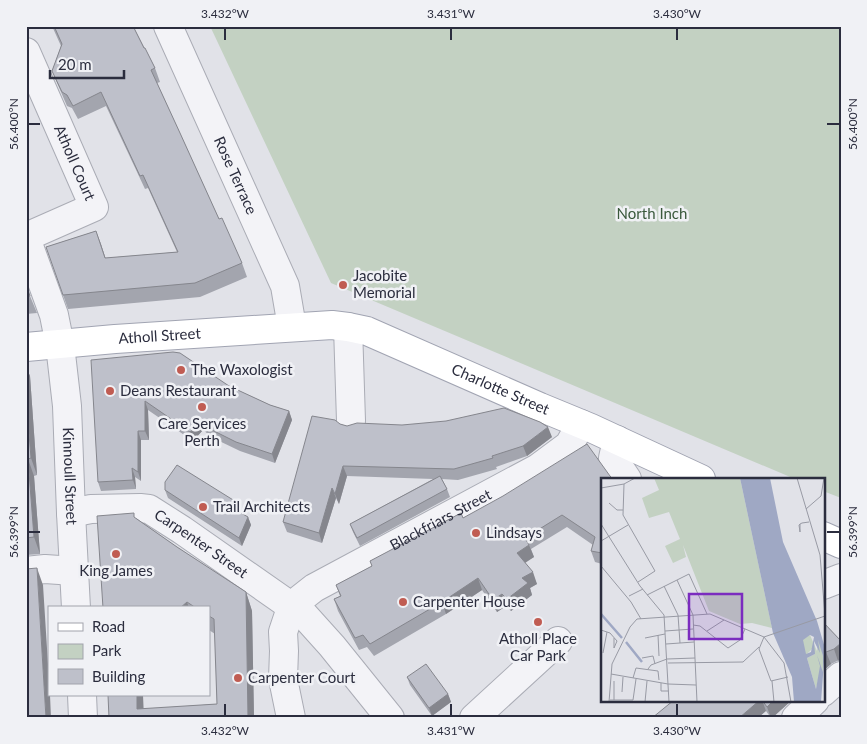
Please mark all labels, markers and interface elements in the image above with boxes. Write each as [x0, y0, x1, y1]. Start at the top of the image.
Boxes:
text: 3.432°W [201, 6, 250, 21]
text: 3.431°W [427, 6, 476, 21]
text: 3.430°W [653, 6, 702, 21]
scale bar [50, 48, 124, 80]
text: 20 m [58, 55, 92, 73]
text: 56.400°N [6, 98, 21, 150]
text: 56.400°N [845, 98, 860, 150]
street label: Atholl Court [51, 122, 100, 203]
street label: Rose Terrace [211, 133, 262, 217]
park label: North Inch [617, 204, 687, 222]
place label: Jacobite Memorial [353, 266, 416, 301]
marker: Jacobite Memorial [337, 279, 349, 291]
street label: Atholl Street [118, 323, 202, 347]
street label: Charlotte Street [449, 359, 553, 418]
place label: The Waxologist [191, 360, 293, 378]
marker: The Waxologist [175, 364, 187, 376]
place label: Deans Restaurant [120, 381, 237, 399]
marker: Deans Restaurant [104, 385, 116, 397]
marker: Care Services Perth [196, 401, 208, 413]
place label: Care Services Perth [158, 414, 246, 449]
street label: Kinnoull Street [60, 427, 82, 526]
inset map [601, 478, 824, 702]
street label: Blackfriars Street [386, 484, 495, 554]
place label: Trail Architects [213, 497, 310, 515]
marker: Trail Architects [197, 501, 209, 513]
street label: Carpenter Street [151, 505, 252, 582]
text: 56.399°N [6, 506, 21, 558]
text: 56.399°N [845, 506, 860, 558]
place label: Lindsays [486, 523, 542, 541]
marker: Lindsays [470, 527, 482, 539]
marker: King James [110, 548, 122, 560]
place label: King James [79, 561, 153, 579]
place label: Carpenter House [413, 592, 525, 610]
marker: Carpenter House [397, 596, 409, 608]
legend [48, 606, 210, 696]
marker: Atholl Place Car Park [532, 616, 544, 628]
text: Road [92, 617, 125, 635]
place label: Atholl Place Car Park [499, 629, 577, 664]
text: Park [92, 641, 122, 659]
text: Building [92, 667, 145, 685]
place label: Carpenter Court [248, 668, 356, 686]
marker: Carpenter Court [232, 672, 244, 684]
text: 3.432°W [201, 723, 250, 738]
text: 3.431°W [427, 723, 476, 738]
text: 3.430°W [653, 723, 702, 738]

